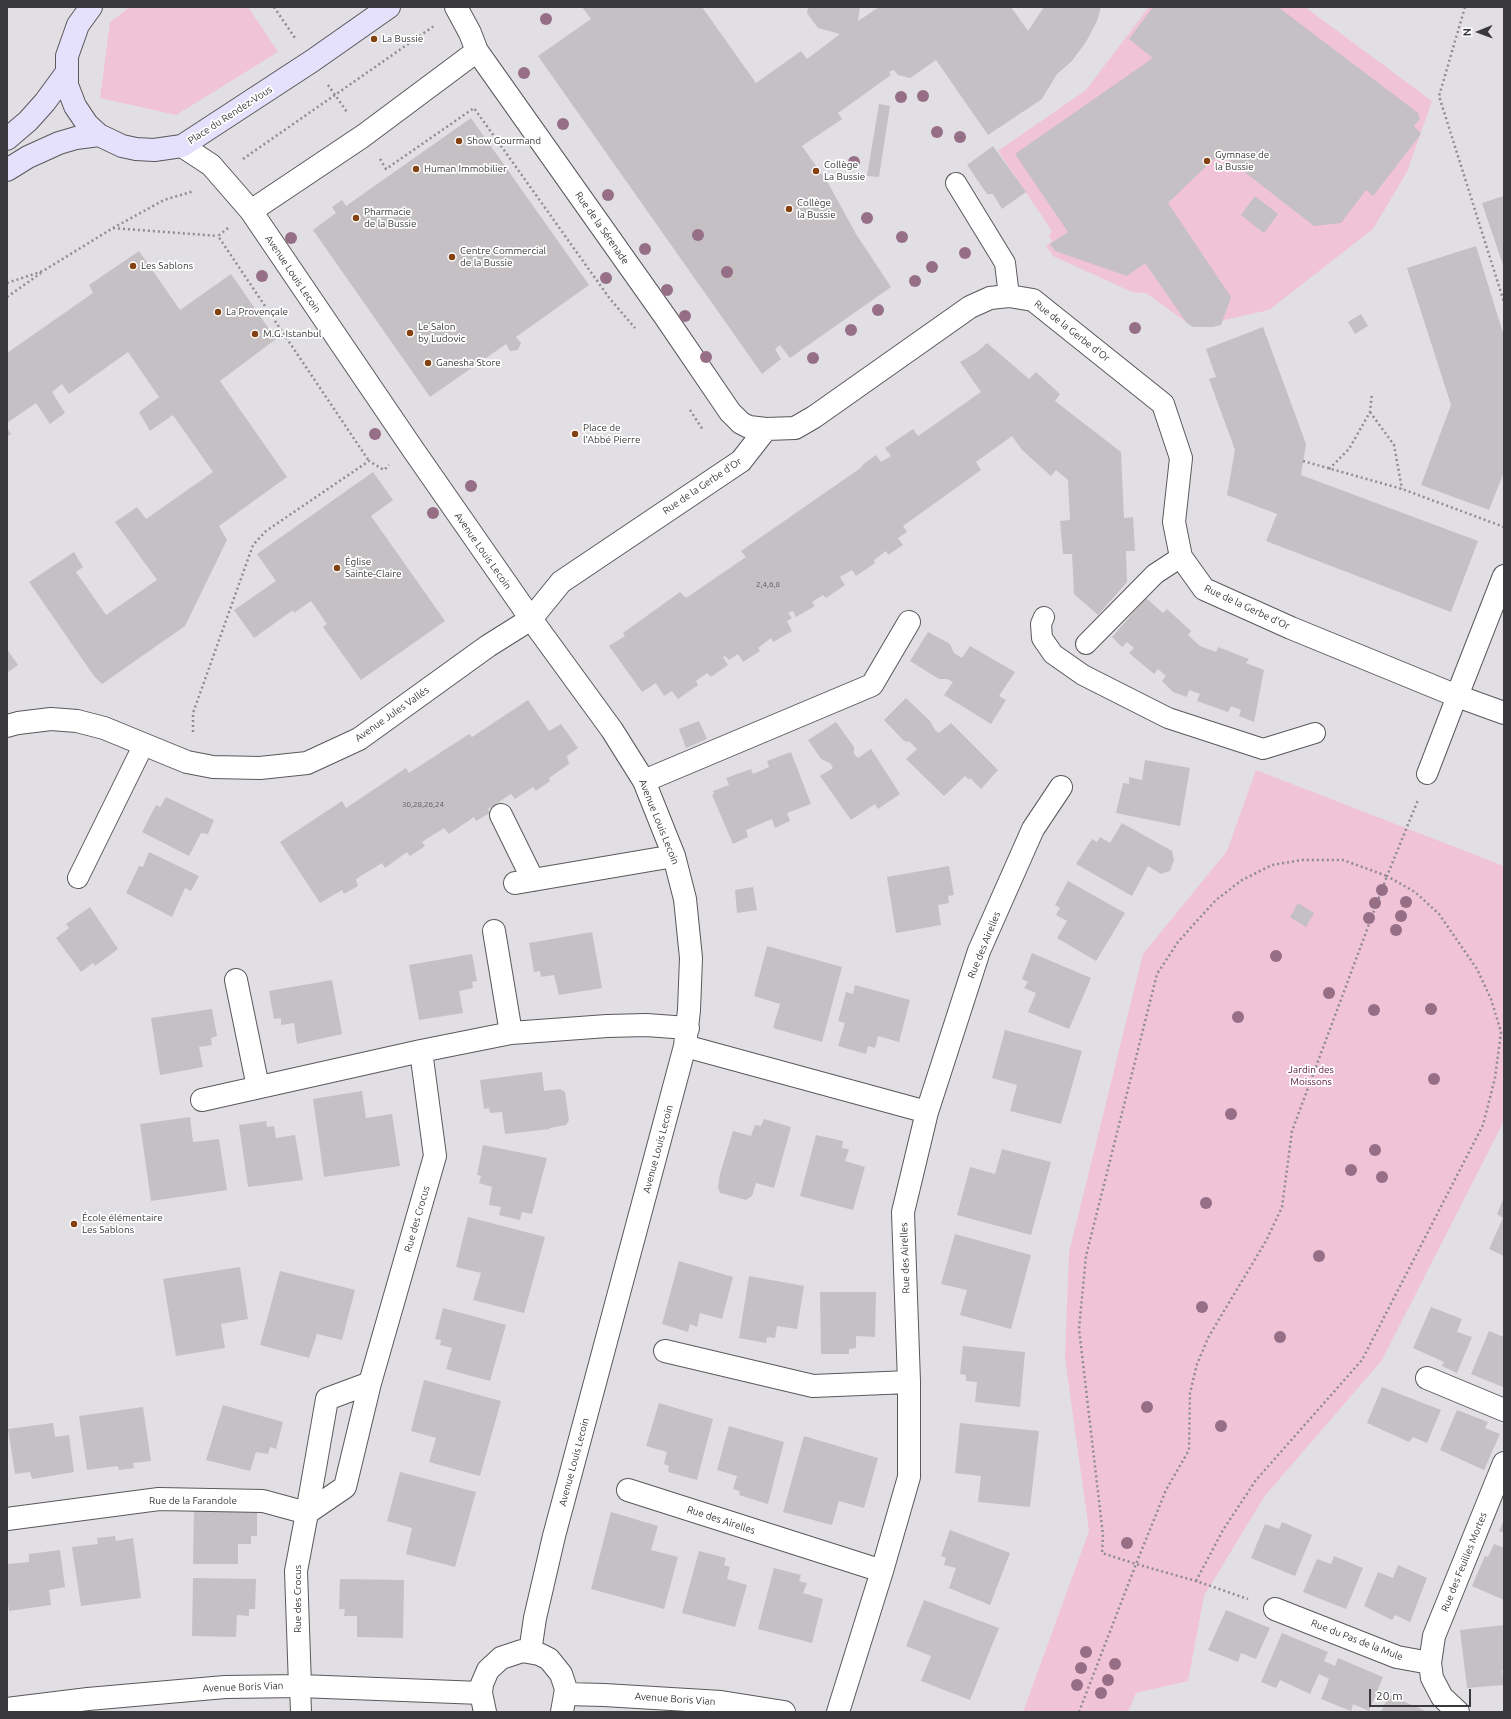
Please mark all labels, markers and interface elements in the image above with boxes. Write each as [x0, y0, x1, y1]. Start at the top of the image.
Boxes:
north arrow [1459, 12, 1499, 52]
text: N [1461, 28, 1473, 36]
place label: La Bussie [382, 33, 423, 45]
marker: La Bussie [369, 34, 379, 44]
street label: Place du Rendez-Vous [186, 83, 274, 147]
place label: Show Gourmand [467, 135, 541, 147]
marker: Show Gourmand [454, 136, 464, 146]
place label: Gymnase de la Bussie [1215, 149, 1269, 172]
marker: Gymnase de la Bussie [1202, 156, 1212, 166]
place label: Collège La Bussie [824, 159, 865, 182]
place label: Human Immobilier [424, 163, 507, 175]
marker: Human Immobilier [411, 164, 421, 174]
marker: Collège La Bussie [811, 166, 821, 176]
street label: Rue de la Sérenade [572, 189, 632, 267]
place label: Collège la Bussie [797, 197, 836, 220]
marker: Collège la Bussie [784, 204, 794, 214]
place label: Pharmacie de la Bussie [364, 206, 416, 230]
marker: Pharmacie de la Bussie [351, 213, 361, 223]
street label: Avenue Louis Lecoin [263, 233, 323, 315]
place label: Centre Commercial de la Bussie [460, 245, 546, 268]
marker: Centre Commercial de la Bussie [447, 252, 457, 262]
place label: Les Sablons [141, 260, 193, 272]
marker: Les Sablons [128, 261, 138, 271]
street label: Rue de la Gerbe d'Or [1032, 298, 1112, 364]
place label: La Provençale [226, 306, 288, 318]
marker: La Provençale [213, 307, 223, 317]
place label: Le Salon by Ludovic [418, 321, 465, 344]
place label: M.G. Istanbul [263, 328, 321, 340]
marker: Le Salon by Ludovic [405, 328, 415, 338]
marker: M.G. Istanbul [250, 329, 260, 339]
place label: Ganesha Store [436, 357, 501, 369]
marker: Ganesha Store [423, 358, 433, 368]
place label: Place de l'Abbé Pierre [583, 422, 640, 446]
marker: Place de l'Abbé Pierre [570, 429, 580, 439]
street label: Rue de la Gerbe d'Or [660, 455, 744, 517]
street label: Avenue Louis Lecoin [452, 510, 514, 592]
place label: Église Sainte-Claire [345, 556, 402, 580]
marker: Église Sainte-Claire [332, 563, 342, 573]
house number: 2,4,6,8 [756, 579, 780, 589]
street label: Rue de la Gerbe d'Or [1202, 582, 1292, 632]
street label: Avenue Jules Vallés [353, 684, 431, 744]
street label: Avenue Louis Lecoin [636, 778, 682, 866]
house number: 30,28,26,24 [402, 799, 444, 809]
street label: Rue des Airelles [965, 910, 1003, 980]
park label: Jardin des Moissons [1288, 1064, 1334, 1088]
street label: Avenue Louis Lecoin [640, 1104, 676, 1194]
street label: Rue des Crocus [402, 1185, 432, 1253]
place label: École élémentaire Les Sablons [82, 1212, 163, 1236]
marker: École élémentaire Les Sablons [69, 1219, 79, 1229]
street label: Rue des Airelles [898, 1222, 912, 1294]
street label: Avenue Louis Lecoin [556, 1417, 592, 1507]
street label: Rue de la Farandole [149, 1495, 237, 1507]
street label: Rue des Airelles [685, 1503, 757, 1537]
street label: Rue des Feuilles Mortes [1439, 1511, 1489, 1613]
street label: Rue des Crocus [292, 1565, 304, 1633]
street label: Rue du Pas de la Mule [1309, 1617, 1405, 1663]
street label: Avenue Boris Vian [202, 1680, 284, 1694]
scale bar [1371, 1681, 1473, 1707]
text: 20 m [1376, 1689, 1403, 1702]
street label: Avenue Boris Vian [634, 1690, 716, 1708]

